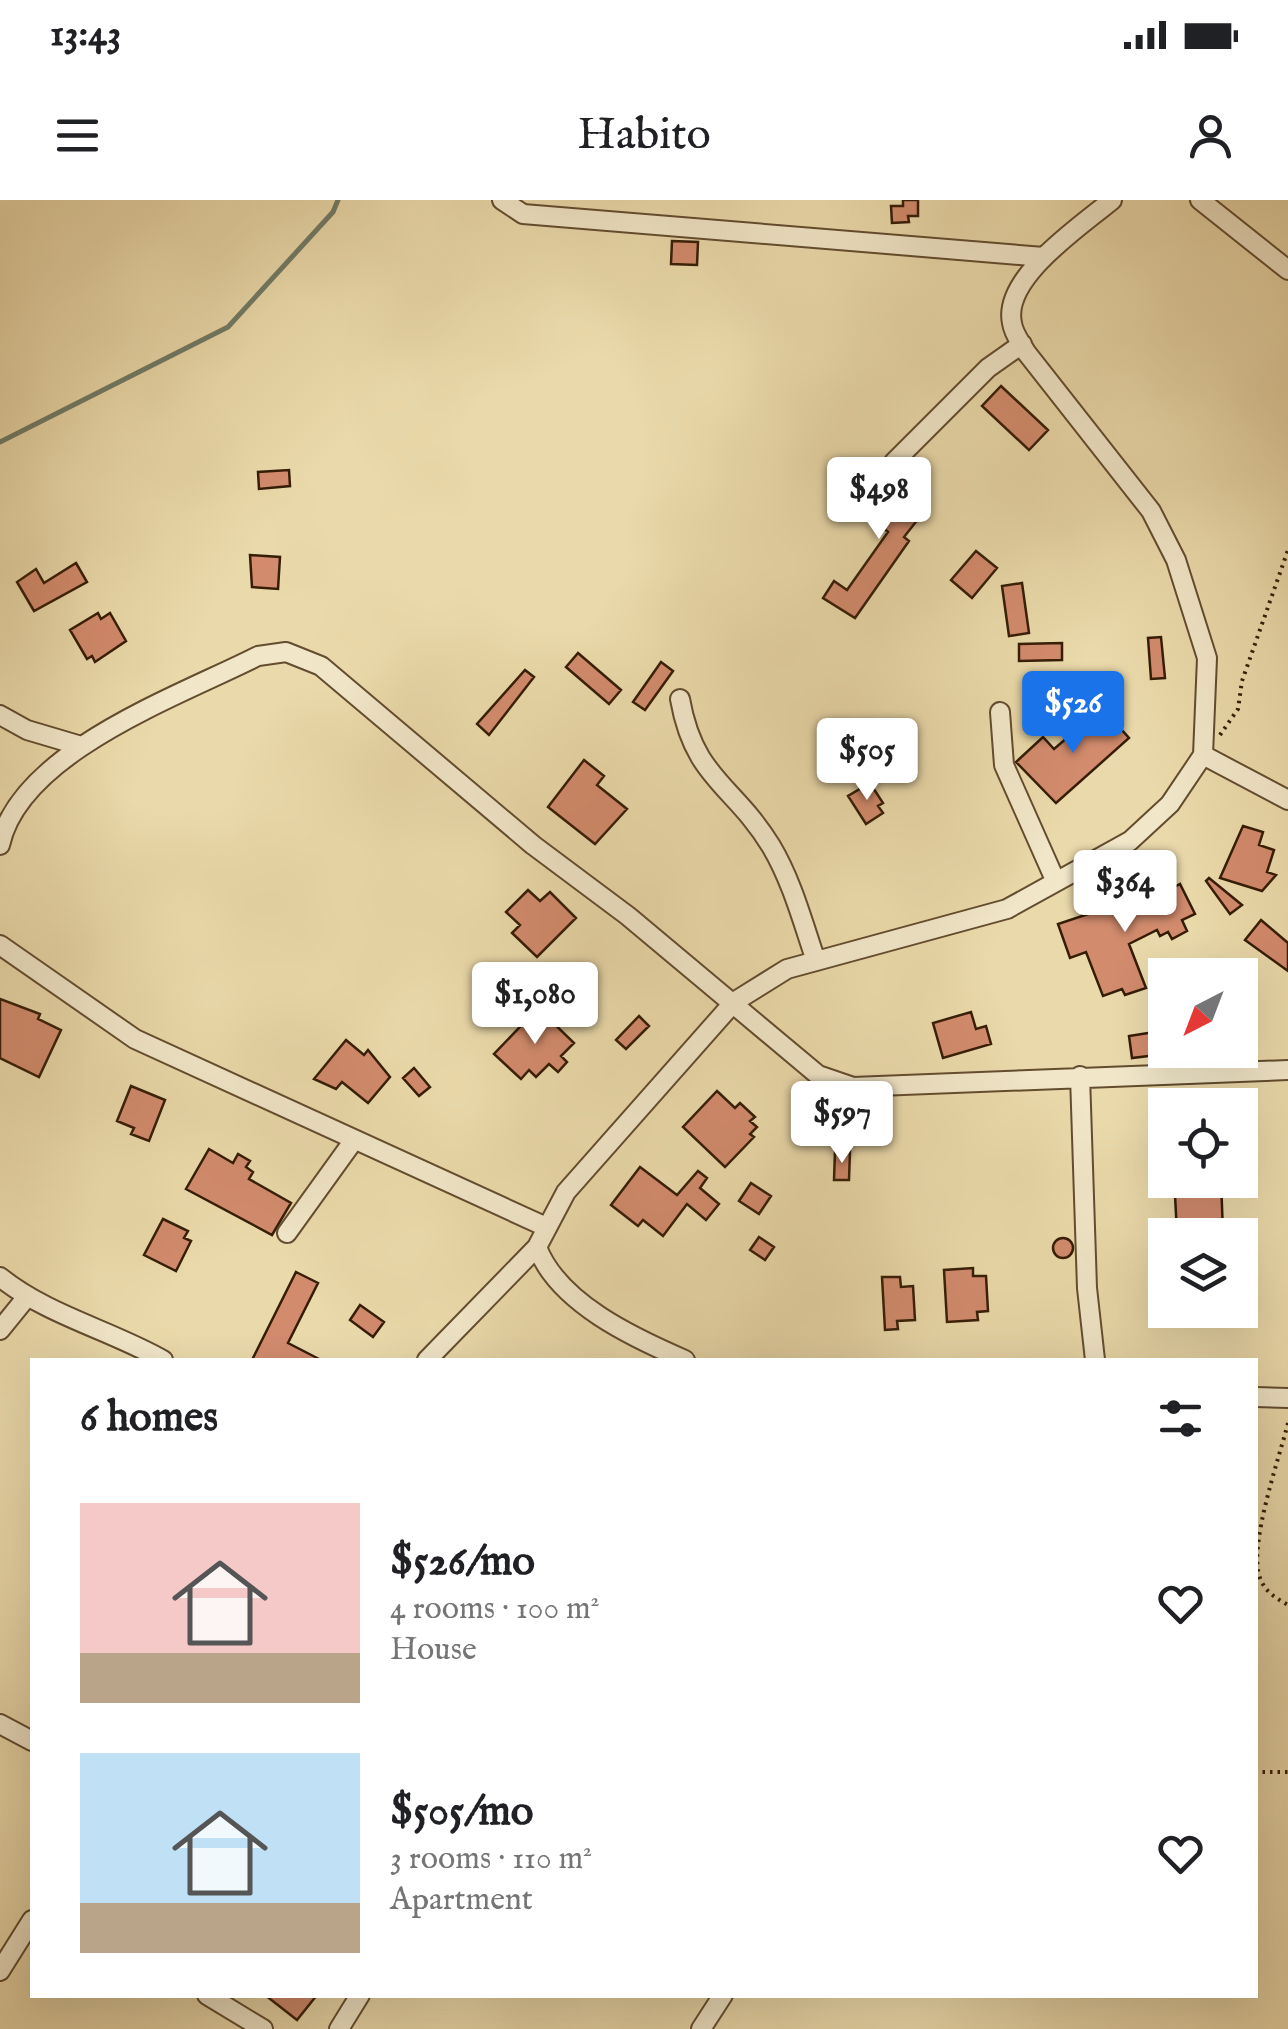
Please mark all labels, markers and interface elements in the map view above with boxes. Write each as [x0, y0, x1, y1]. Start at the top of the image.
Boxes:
text: 13:43 [50, 11, 121, 59]
text: Habito [577, 107, 711, 164]
icon: menu [50, 108, 105, 163]
icon: person [1183, 108, 1238, 163]
pin: $498 [820, 457, 938, 542]
text: $498 [849, 469, 909, 510]
pin: $526 [1014, 671, 1132, 756]
text: $526 [1044, 683, 1102, 724]
pin: $505 [808, 718, 926, 803]
text: $505 [839, 730, 895, 771]
pin: $364 [1066, 850, 1184, 935]
text: $364 [1096, 862, 1154, 903]
north arrow [1148, 958, 1258, 1068]
map controls [1148, 958, 1258, 1328]
pin: $1,080 [454, 962, 616, 1047]
text: $1,080 [494, 974, 576, 1015]
pin: $597 [783, 1081, 901, 1166]
button: locate [1148, 1088, 1258, 1198]
text: $597 [813, 1093, 871, 1134]
button: layers [1148, 1218, 1258, 1328]
icon: filters [1153, 1391, 1208, 1446]
text: 6 homes [80, 1392, 218, 1445]
text: $526/mo [390, 1536, 535, 1589]
icon: home [160, 1543, 280, 1663]
icon: heart [1153, 1576, 1208, 1631]
text: 4 rooms · 100 m² [390, 1589, 600, 1630]
text: House [390, 1630, 477, 1671]
text: $505/mo [390, 1786, 533, 1839]
icon: home [160, 1793, 280, 1913]
icon: heart [1153, 1826, 1208, 1881]
text: 3 rooms · 110 m² [390, 1839, 592, 1880]
text: Apartment [390, 1880, 533, 1921]

